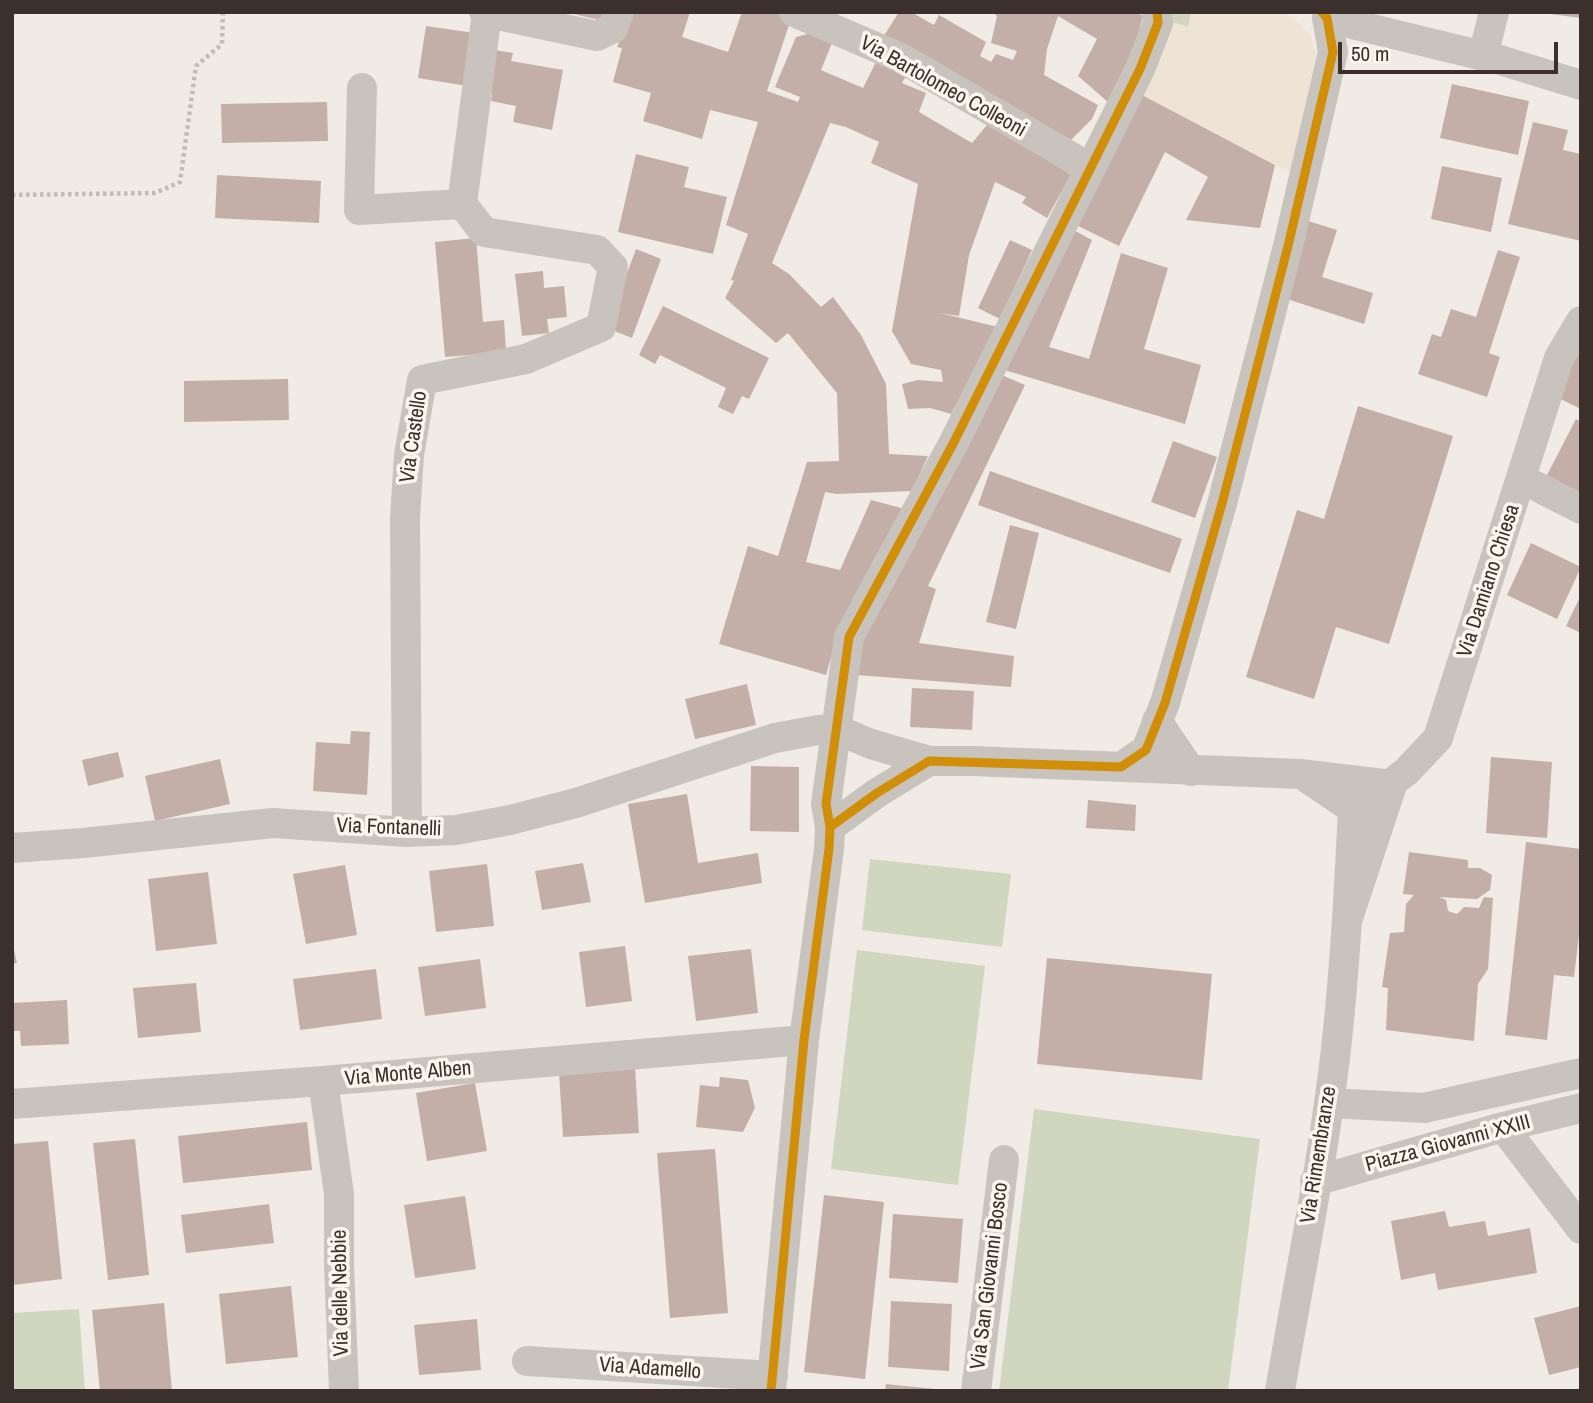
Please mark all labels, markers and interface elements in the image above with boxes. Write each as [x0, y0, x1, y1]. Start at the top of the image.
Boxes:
scale bar [1341, 28, 1562, 72]
street label: Via Bartolomeo Colleoni [855, 31, 1031, 143]
text: 50 m [1351, 39, 1389, 68]
street label: Via Castello [395, 389, 433, 485]
street label: Via Damiano Chiesa [1452, 501, 1526, 661]
street label: Via Fontanelli [336, 814, 442, 842]
street label: Via Monte Alben [344, 1056, 472, 1092]
street label: Via Rimembranze [1296, 1085, 1342, 1225]
street label: Piazza Giovanni XXIII [1363, 1110, 1533, 1178]
street label: Via San Giovanni Bosco [966, 1181, 1014, 1371]
street label: Via delle Nebbie [327, 1229, 355, 1357]
street label: Via Adamello [598, 1353, 702, 1385]

